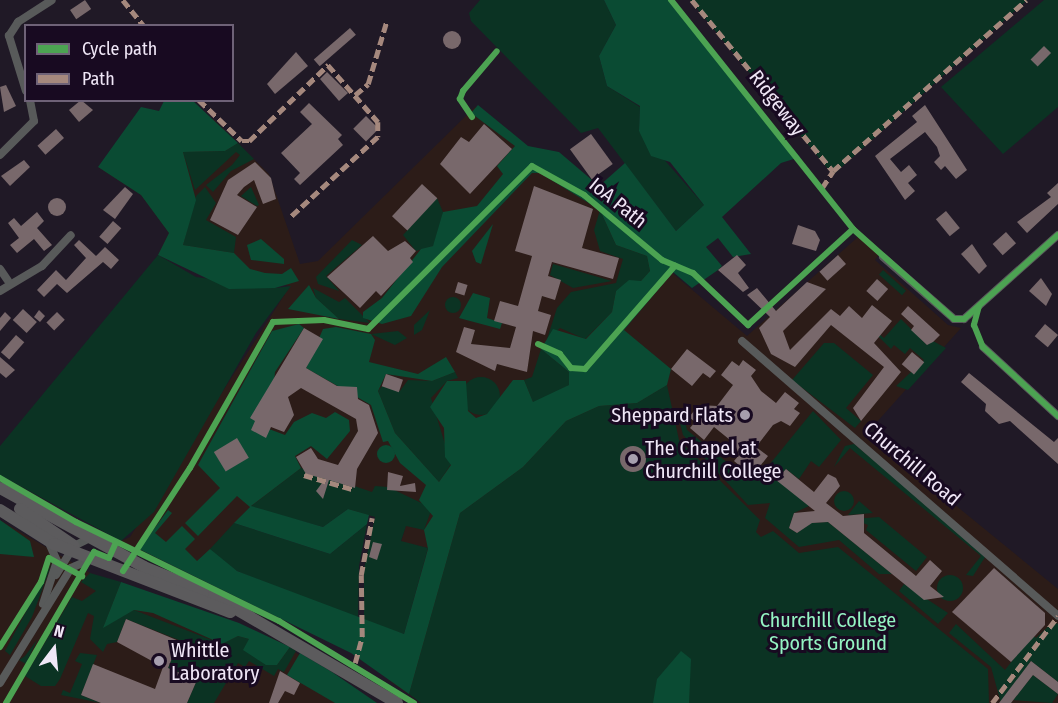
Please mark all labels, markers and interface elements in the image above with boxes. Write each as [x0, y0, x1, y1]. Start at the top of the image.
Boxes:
legend [24, 24, 234, 102]
text: Cycle path [82, 38, 157, 60]
street label: Ridgeway [744, 65, 810, 141]
text: Path [82, 68, 115, 90]
street label: IoA Path [584, 173, 652, 233]
place label: Sheppard Flats [611, 403, 733, 427]
marker: Sheppard Flats [738, 408, 752, 422]
street label: Churchill Road [859, 417, 965, 511]
place label: The Chapel at Churchill College [645, 436, 781, 483]
marker: The Chapel at Churchill College [626, 452, 640, 466]
park label: Churchill College Sports Ground [760, 609, 896, 656]
north arrow [24, 619, 84, 679]
text: N [52, 621, 66, 642]
place label: Whittle Laboratory [171, 638, 259, 685]
marker: Whittle Laboratory [152, 654, 166, 668]

